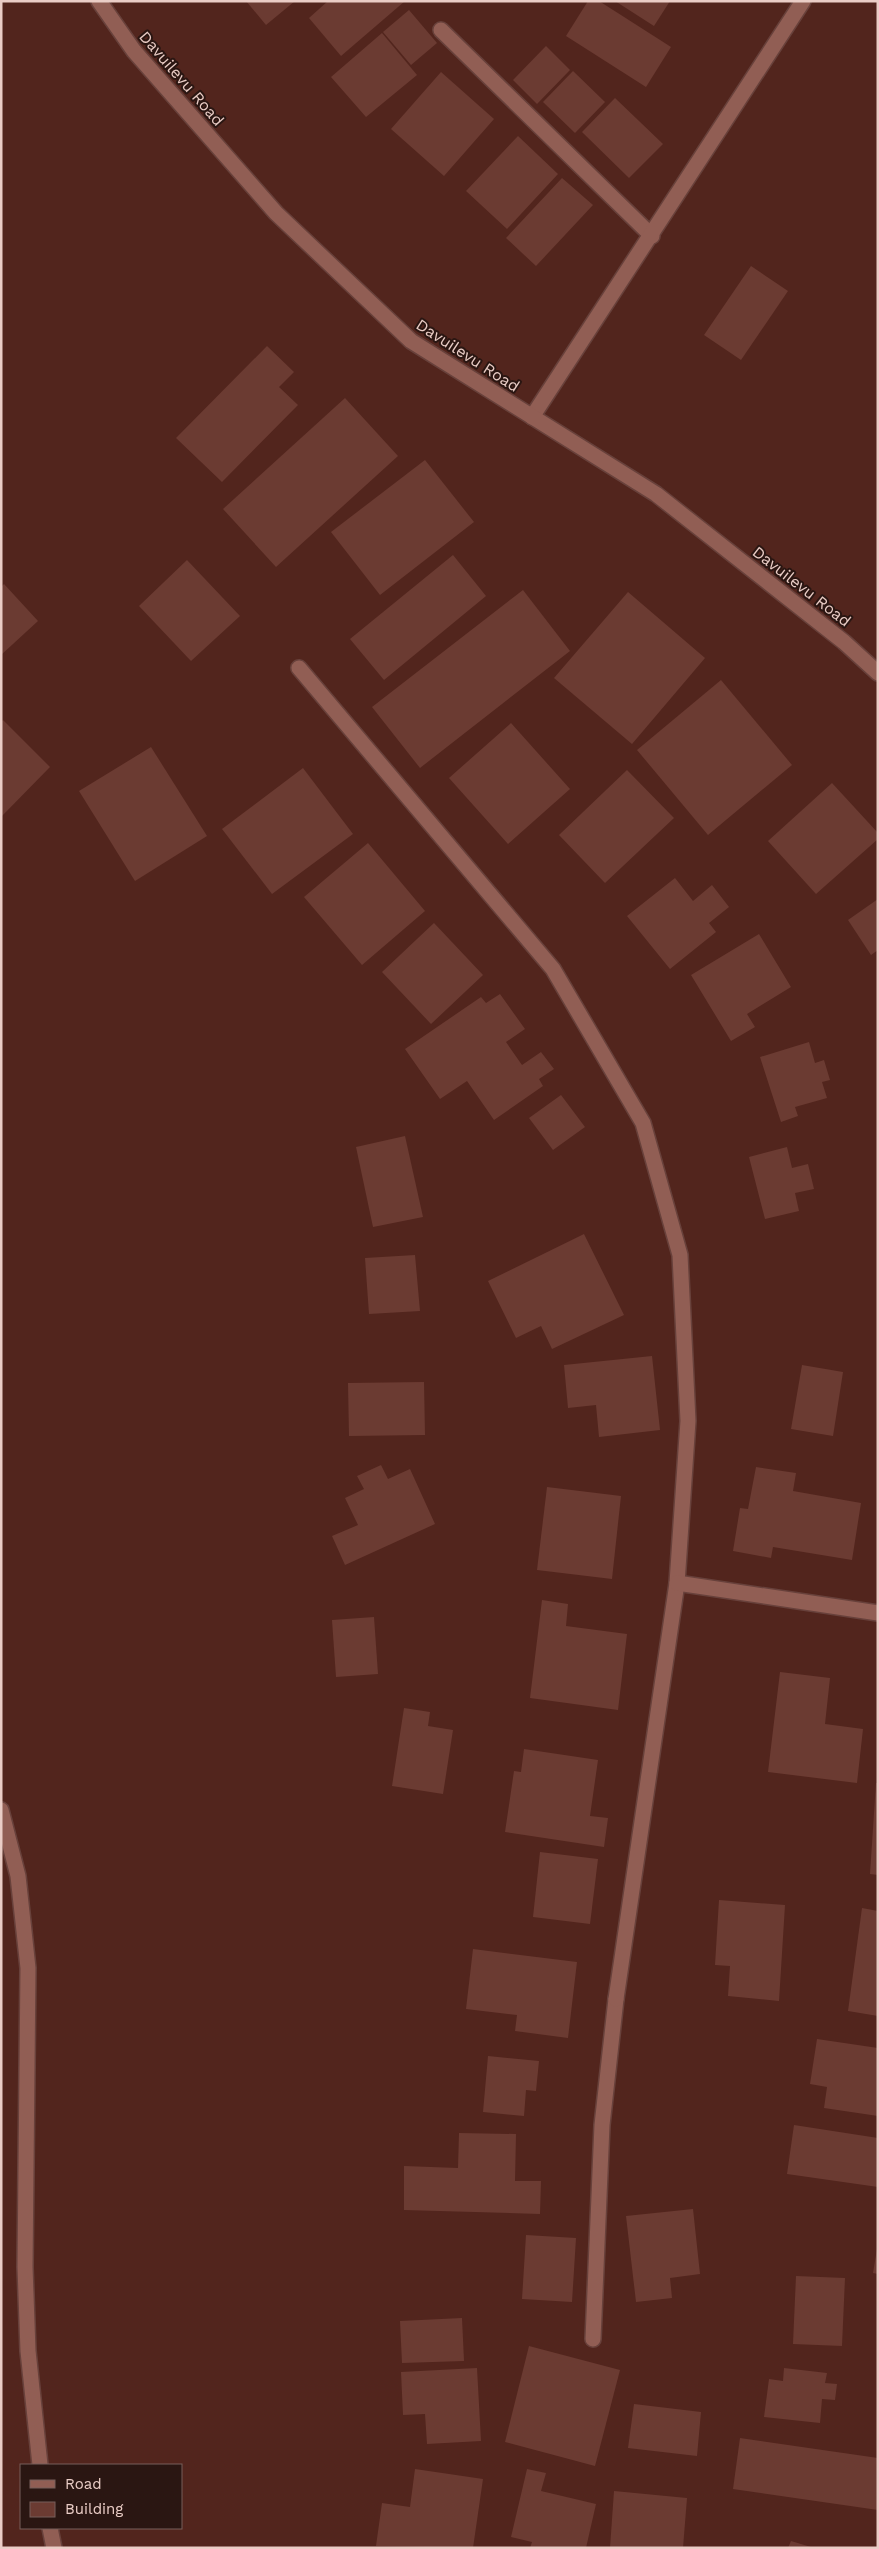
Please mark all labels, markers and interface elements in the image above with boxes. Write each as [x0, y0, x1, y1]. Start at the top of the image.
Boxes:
street label: Davuilevu Road [135, 27, 228, 130]
street label: Davuilevu Road [412, 315, 523, 396]
street label: Davuilevu Road [749, 542, 855, 631]
legend [20, 2464, 182, 2529]
text: Road [65, 2475, 102, 2493]
text: Building [65, 2500, 123, 2518]

